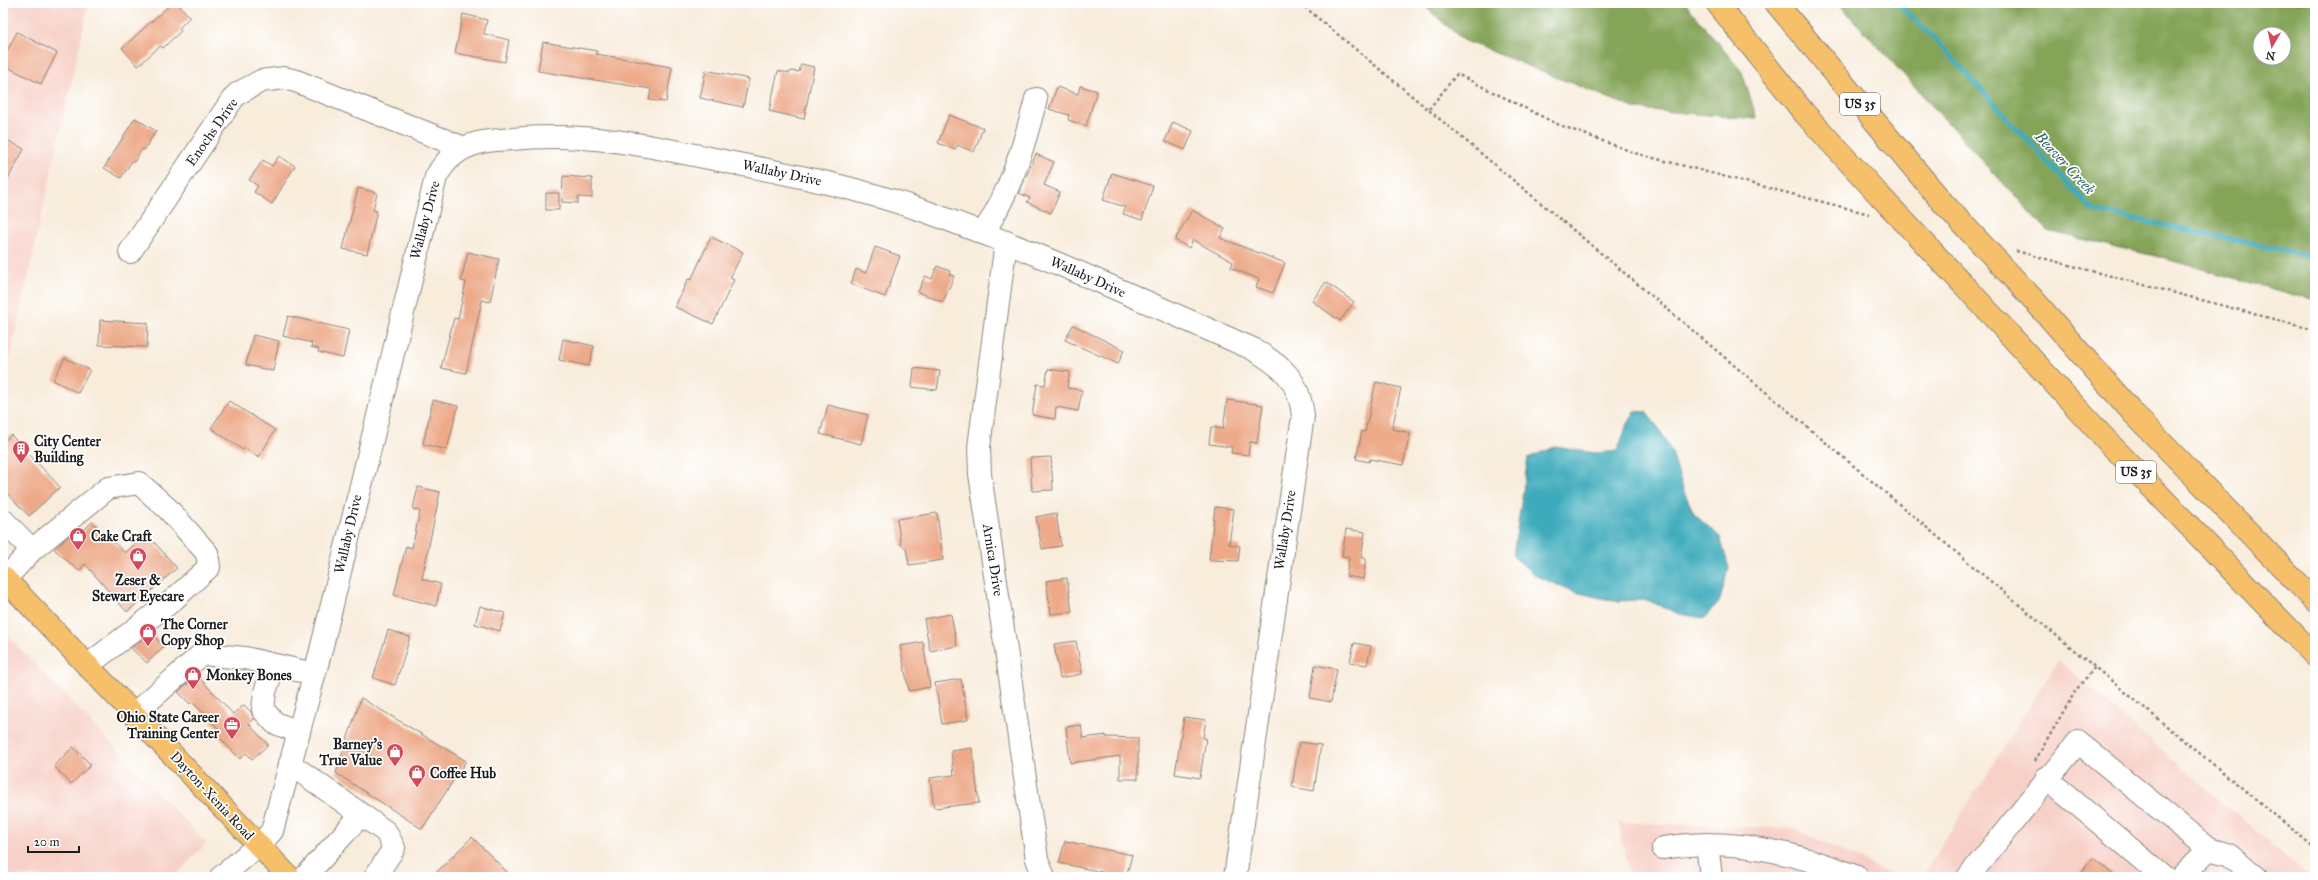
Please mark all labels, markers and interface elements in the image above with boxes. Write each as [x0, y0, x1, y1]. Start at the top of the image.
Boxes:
north arrow [2252, 26, 2292, 66]
text: N [2264, 48, 2276, 63]
road number: US 35 [1840, 93, 1880, 115]
street label: Enochs Drive [182, 95, 242, 169]
water label: Beaver Creek [2031, 127, 2099, 198]
street label: Wallaby Drive [741, 156, 823, 190]
street label: Wallaby Drive [406, 179, 444, 261]
street label: Wallaby Drive [1048, 253, 1128, 301]
place label: City Center Building [34, 433, 102, 467]
building icon: City Center Building [11, 439, 31, 464]
road number: US 35 [2116, 461, 2156, 483]
street label: Wallaby Drive [1270, 489, 1300, 571]
street label: Wallaby Drive [331, 493, 365, 575]
street label: Arnica Drive [979, 522, 1007, 598]
shop icon: Cake Craft [68, 526, 88, 551]
place label: Cake Craft [91, 528, 152, 545]
shop icon: Zeser & Stewart Eyecare [128, 546, 148, 571]
place label: Zeser & Stewart Eyecare [92, 572, 184, 606]
place label: The Corner Copy Shop [160, 616, 228, 650]
shop icon: The Corner Copy Shop [138, 622, 158, 647]
shop icon: Monkey Bones [183, 665, 203, 690]
place label: Monkey Bones [206, 667, 292, 685]
place label: Ohio State Career Training Center [116, 709, 220, 743]
office icon: Ohio State Career Training Center [222, 715, 242, 740]
place label: Barney's True Value [319, 736, 382, 769]
shop icon: Barney's True Value [385, 742, 405, 767]
street label: Dayton-Xenia Road [166, 748, 258, 844]
shop icon: Coffee Hub [407, 763, 427, 788]
place label: Coffee Hub [430, 765, 496, 782]
scale bar [28, 828, 79, 854]
text: 20 m [34, 835, 60, 849]

